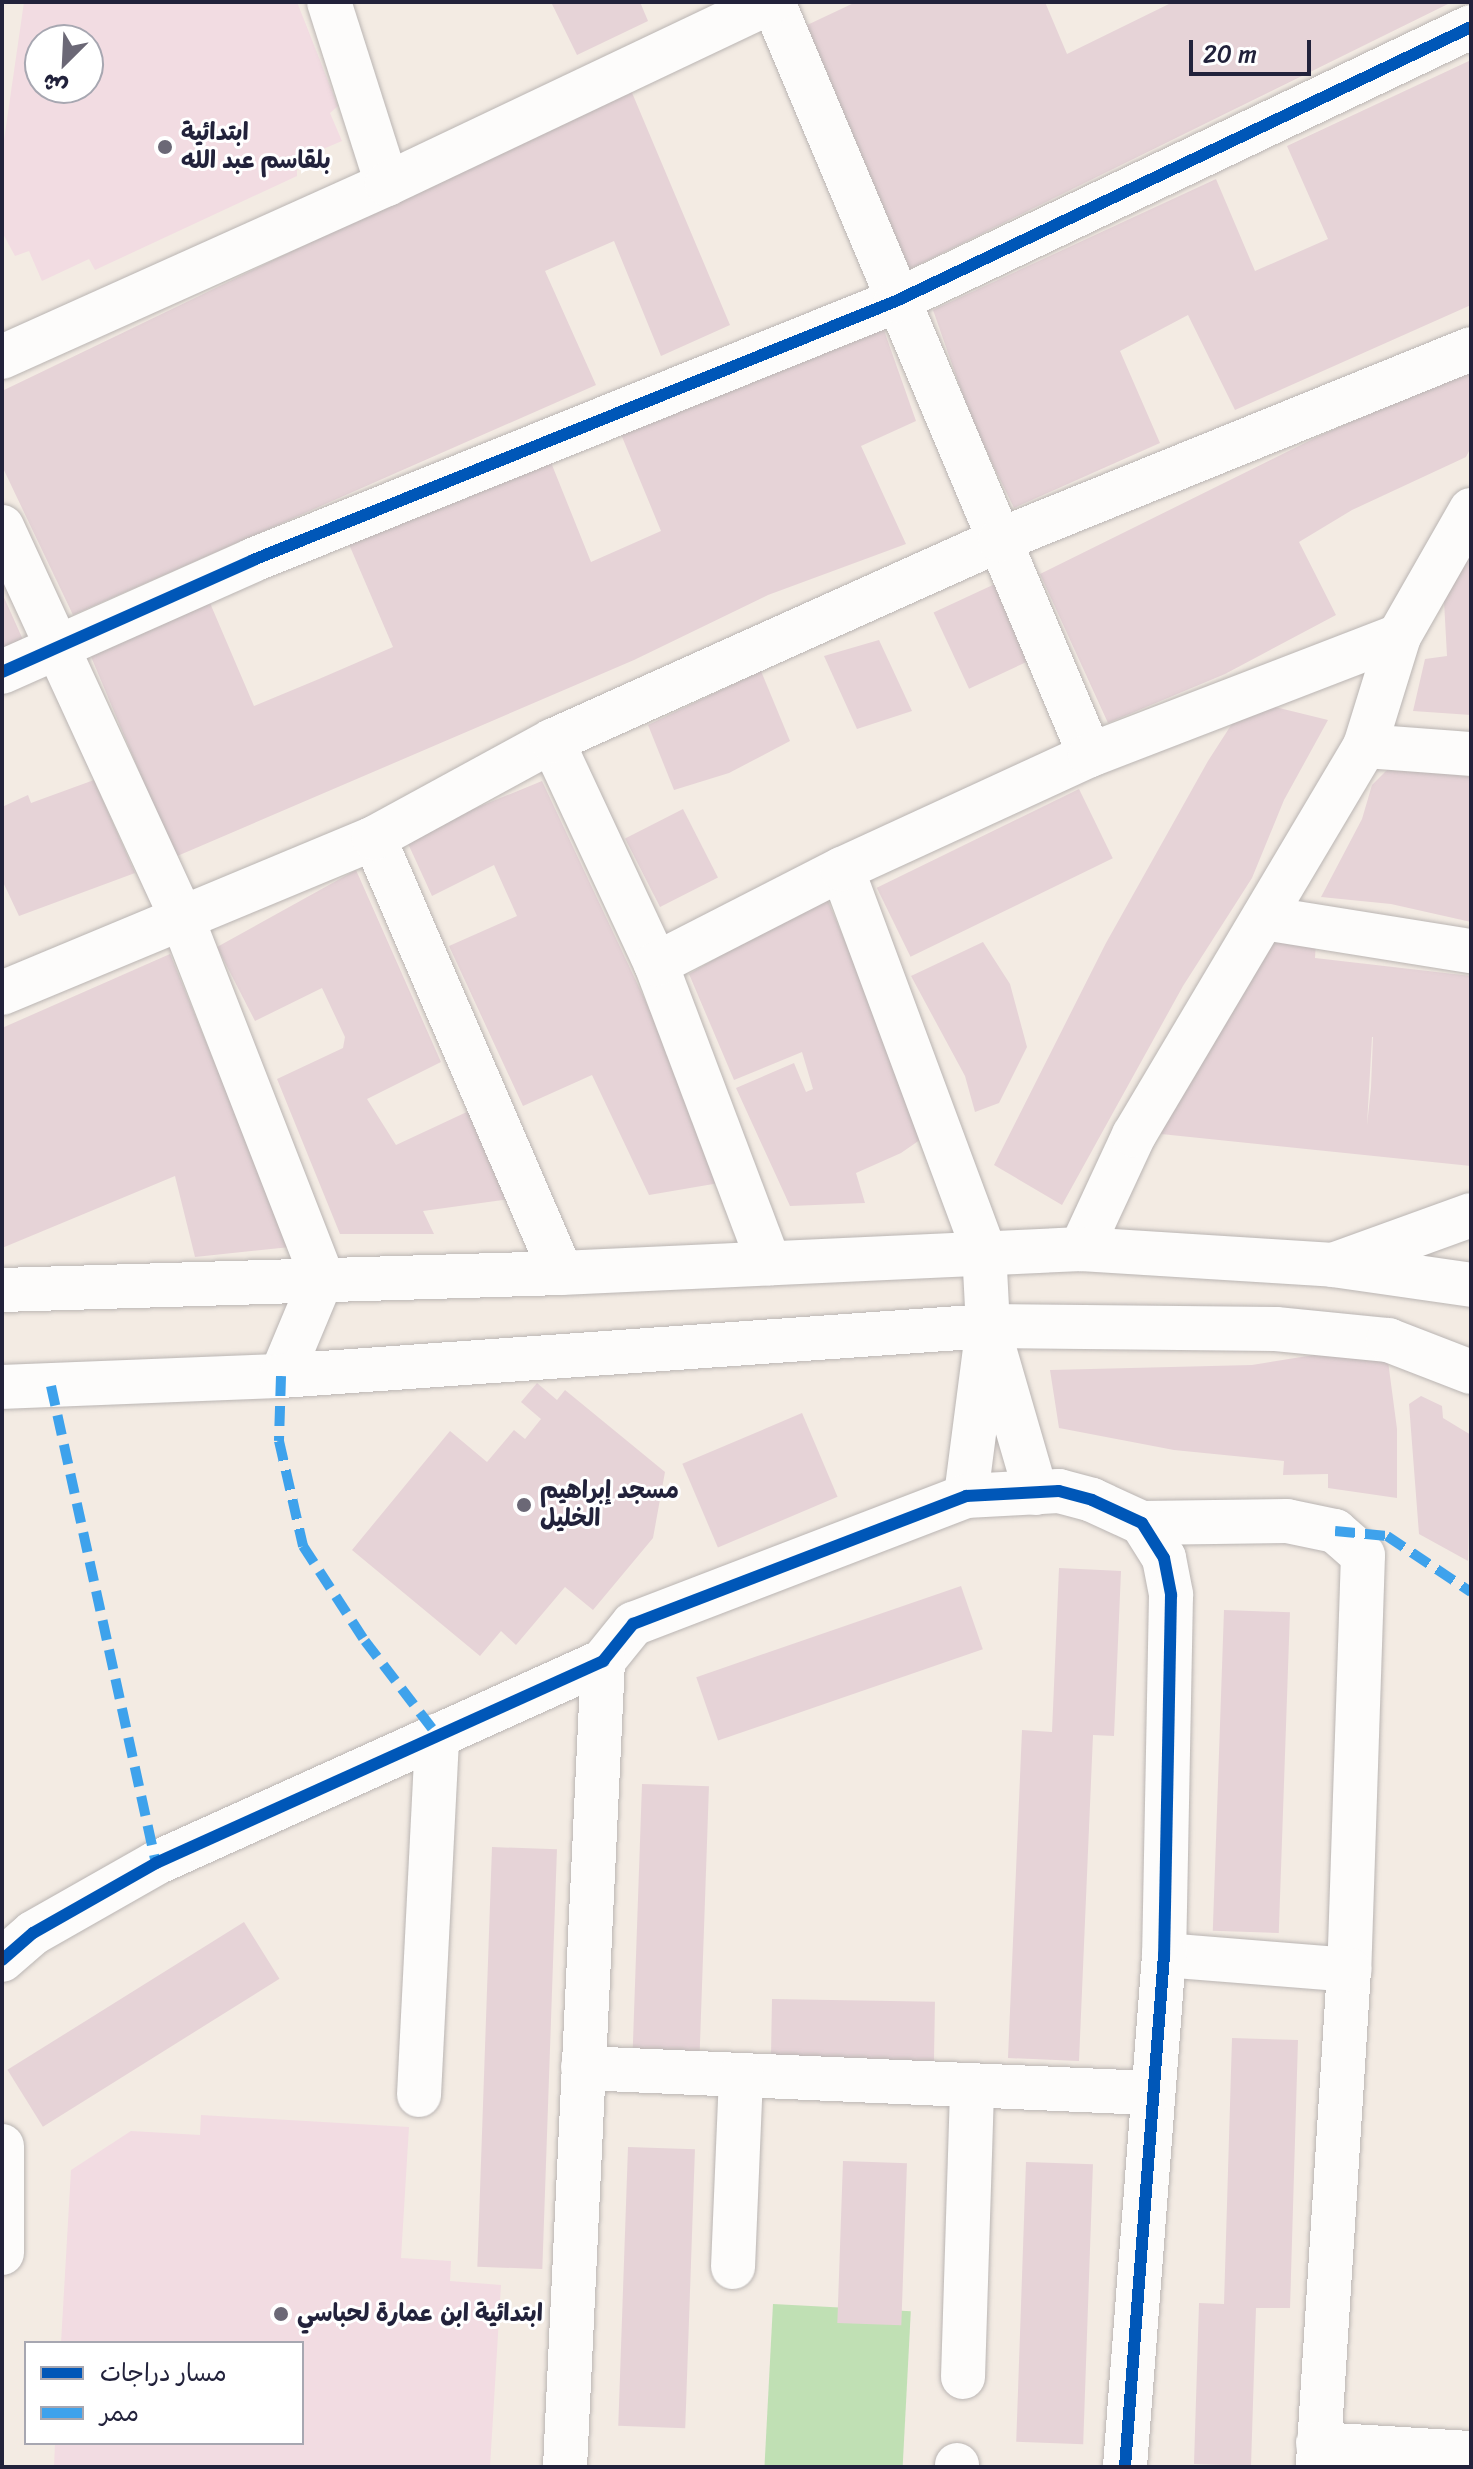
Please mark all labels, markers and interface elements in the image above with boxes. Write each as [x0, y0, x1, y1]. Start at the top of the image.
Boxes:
north arrow [24, 24, 104, 104]
scale bar [1193, 24, 1315, 74]
text: 20 m [1203, 33, 1257, 75]
text: ش [36, 62, 74, 107]
place label: ابتدائية بلقاسم عبد الله [181, 119, 331, 175]
marker: ابتدائية بلقاسم عبد الله [156, 138, 174, 156]
place label: مسجد إبراهيم الخليل [540, 1477, 679, 1533]
marker: مسجد إبراهيم الخليل [515, 1496, 533, 1514]
place label: ابتدائية ابن عمارة لحباسي [297, 2300, 543, 2328]
marker: ابتدائية ابن عمارة لحباسي [272, 2305, 290, 2323]
legend [24, 2341, 304, 2445]
text: مسار دراجات [100, 2352, 227, 2394]
text: ممر [100, 2392, 139, 2434]

